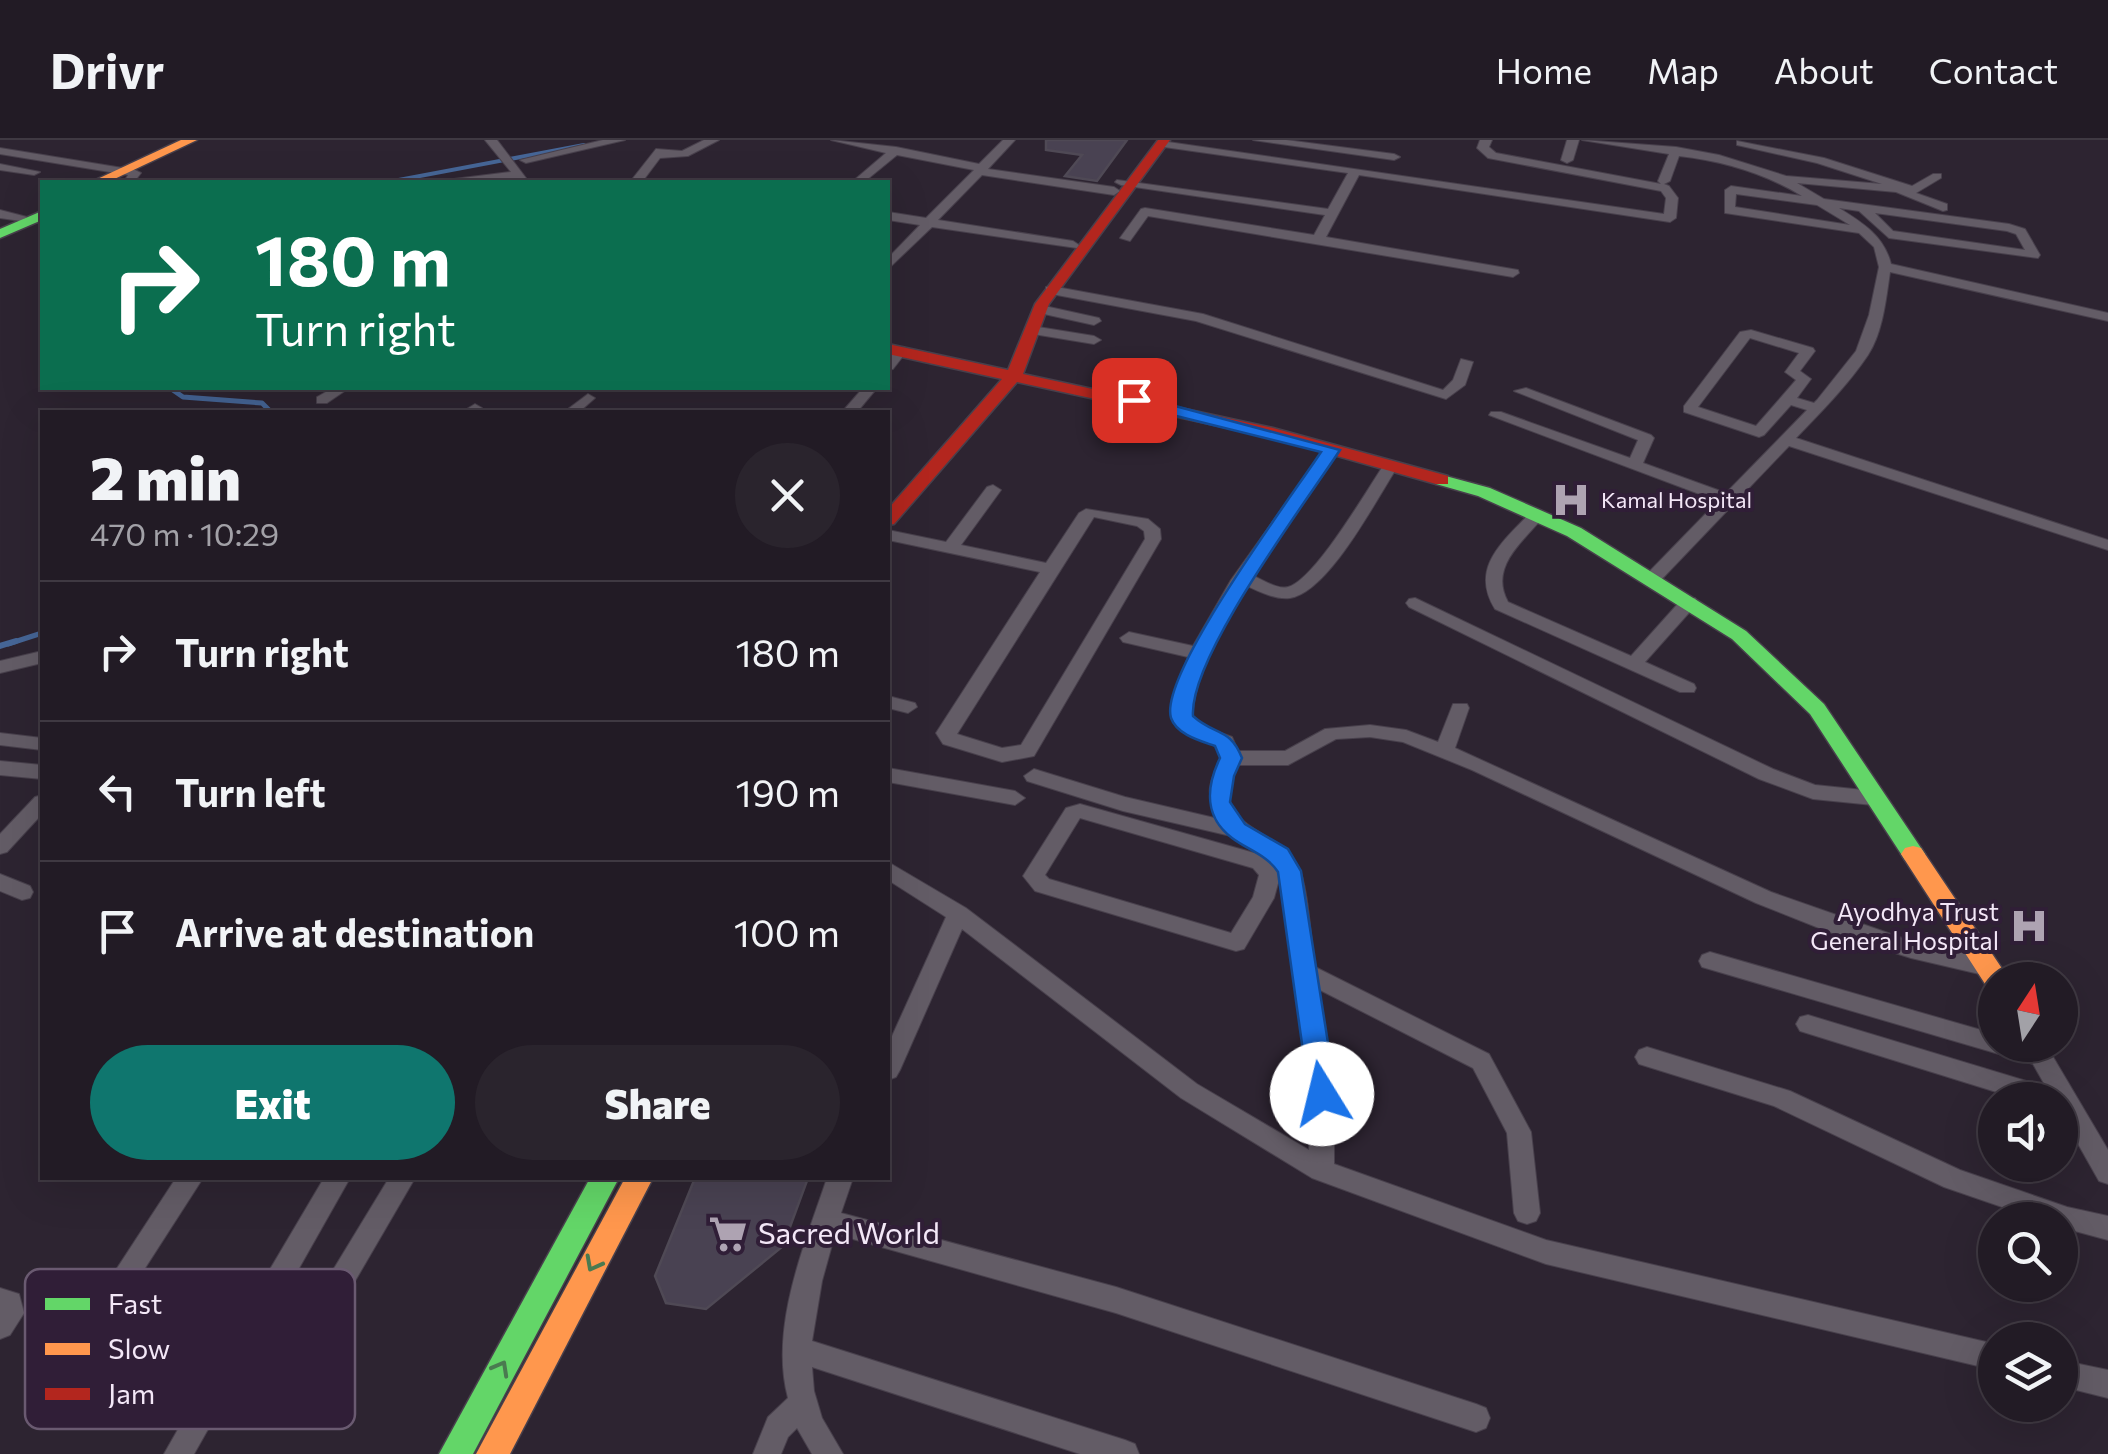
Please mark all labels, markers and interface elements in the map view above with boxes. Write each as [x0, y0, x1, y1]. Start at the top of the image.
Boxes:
text: Drivr [50, 40, 164, 99]
text: Home [1496, 48, 1592, 91]
text: Map [1647, 48, 1719, 91]
text: About [1774, 48, 1874, 91]
text: Contact [1929, 48, 2058, 91]
text: 180 m [255, 215, 451, 300]
icon: right [90, 220, 220, 350]
text: Turn right [255, 300, 456, 355]
pin [1092, 358, 1177, 443]
icon: arrive [1107, 373, 1162, 428]
text: 2 min [90, 439, 241, 512]
button: close [735, 443, 840, 548]
hospital icon: Kamal Hospital [1550, 479, 1592, 521]
place label: Kamal Hospital [1601, 486, 1752, 513]
text: 470 m · 10:29 [90, 513, 279, 553]
icon: right [90, 624, 145, 679]
text: Turn right [175, 628, 349, 675]
text: 180 m [735, 628, 840, 675]
icon: left [90, 764, 145, 819]
text: Turn left [175, 768, 326, 815]
text: 190 m [735, 768, 840, 815]
place label: Ayodhya Trust General Hospital [1810, 896, 1999, 955]
icon: arrive [90, 904, 145, 959]
hospital icon: Ayodhya Trust General Hospital [2008, 905, 2050, 947]
text: Arrive at destination [175, 908, 534, 955]
text: 100 m [734, 908, 840, 955]
north arrow [1978, 962, 2078, 1062]
map controls [1978, 962, 2078, 1422]
position arrow [1270, 1042, 1374, 1146]
button: Exit [90, 1045, 455, 1160]
button: Share [475, 1045, 840, 1160]
button: sound [1978, 1082, 2078, 1182]
button: search [1978, 1202, 2078, 1302]
supermarket icon: Sacred World [707, 1213, 749, 1255]
place label: Sacred World [758, 1213, 940, 1250]
one-way arrow [586, 1253, 605, 1271]
legend [25, 1269, 355, 1429]
text: Fast [108, 1286, 162, 1320]
button: layers [1978, 1322, 2078, 1422]
text: Slow [108, 1331, 170, 1365]
one-way arrow [489, 1361, 509, 1379]
text: Jam [108, 1376, 155, 1410]

